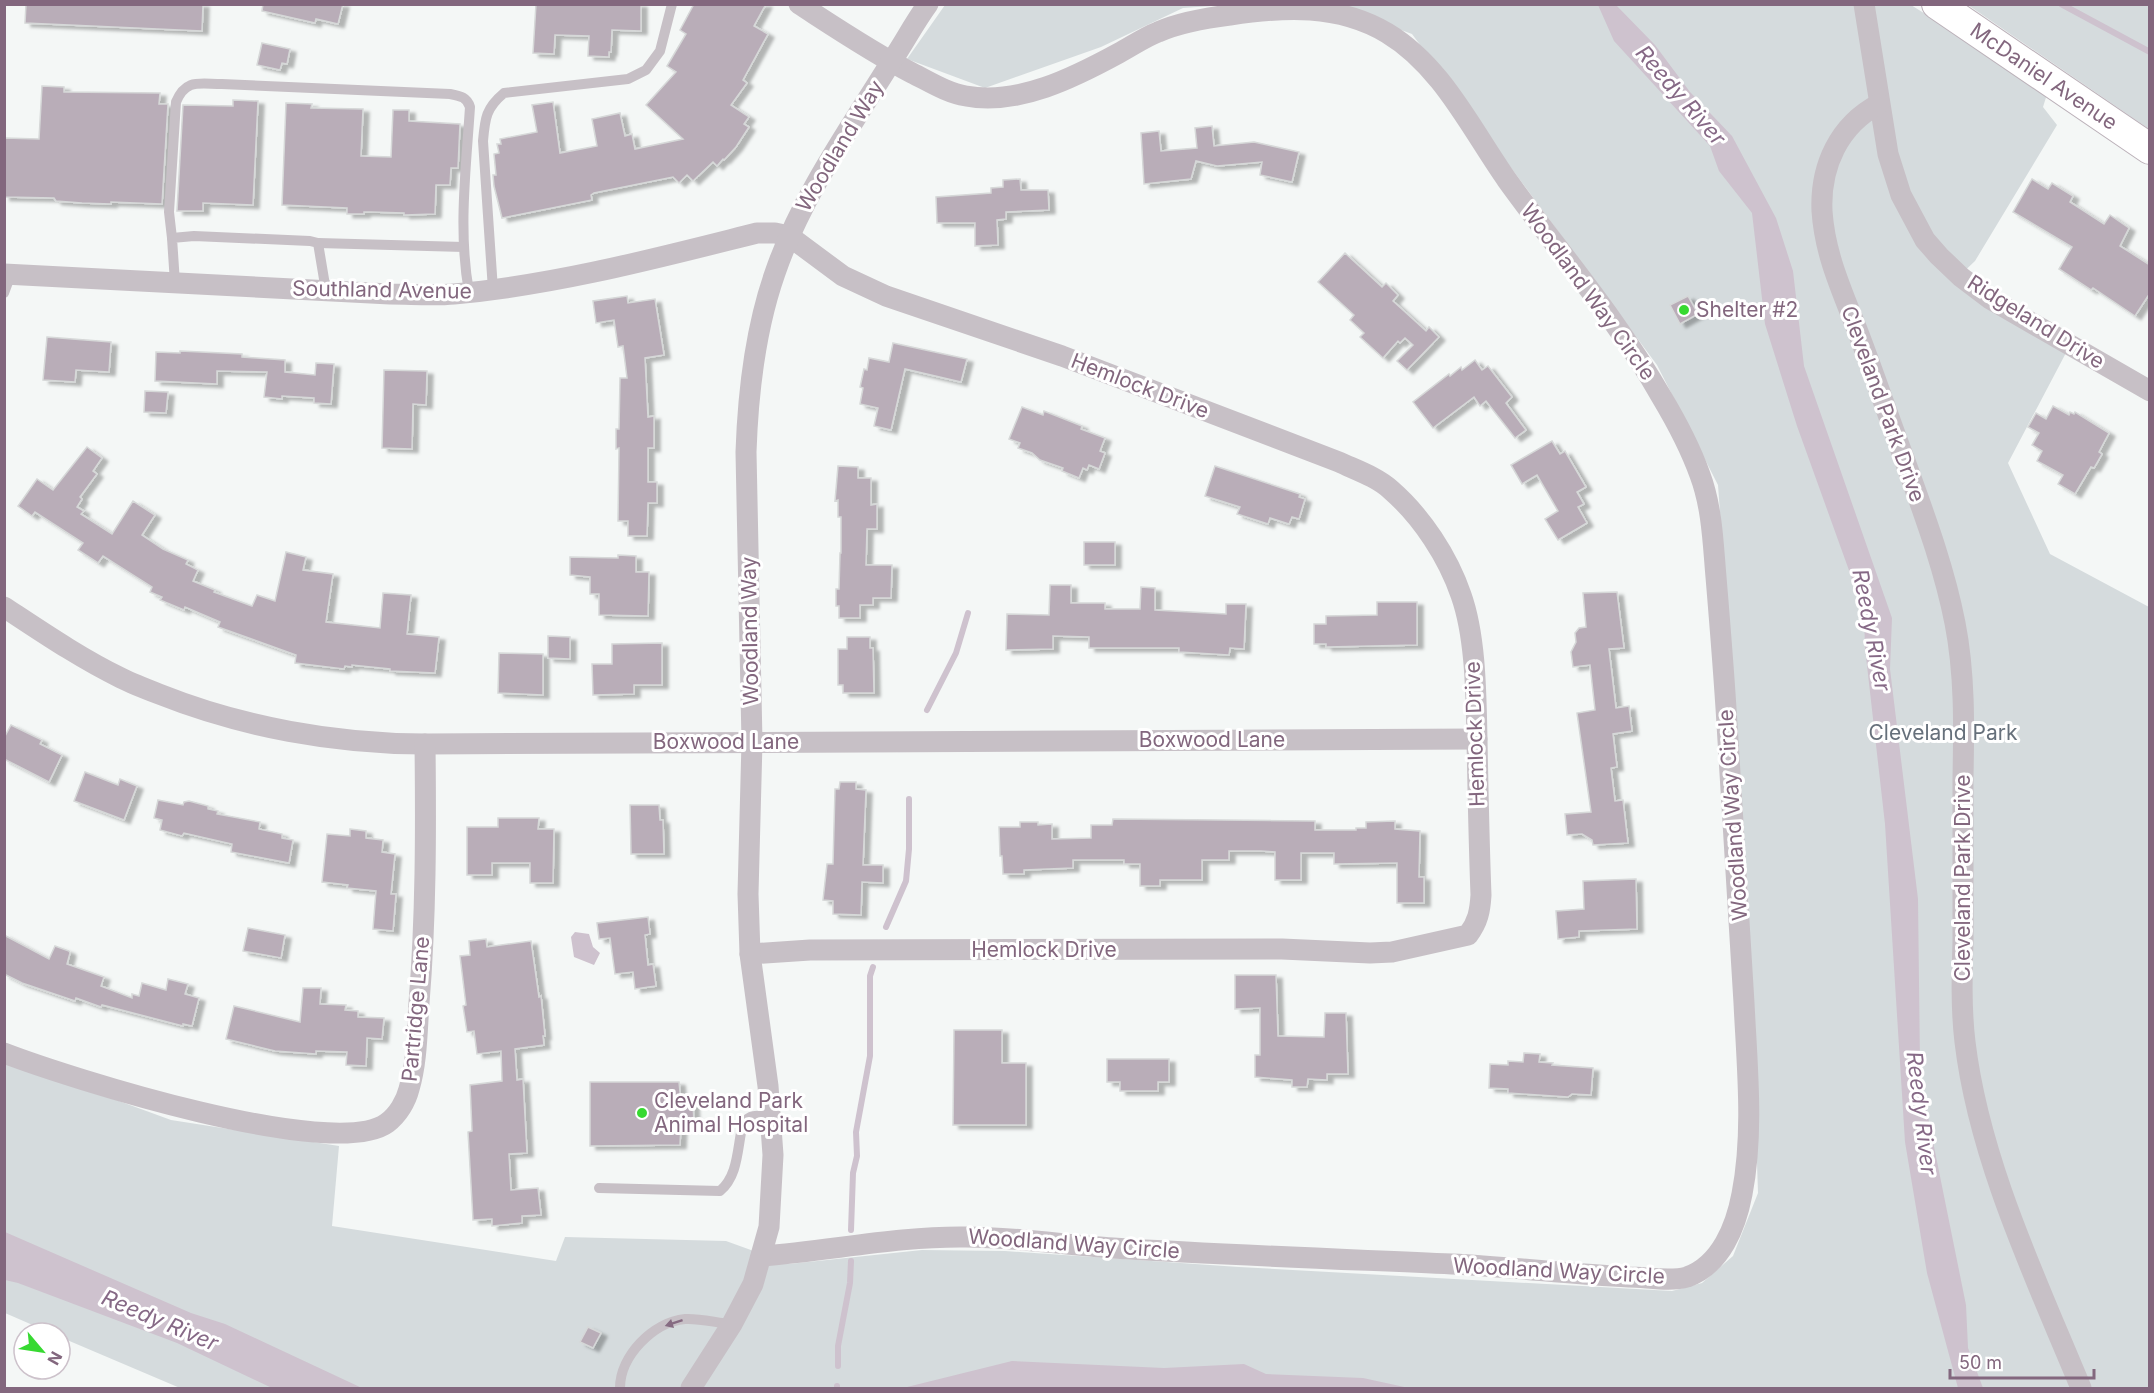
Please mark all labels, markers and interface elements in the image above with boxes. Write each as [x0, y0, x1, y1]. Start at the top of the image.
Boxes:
street label: McDaniel Avenue [1966, 17, 2122, 135]
water label: Reedy River [1631, 40, 1732, 151]
street label: Woodland Way [791, 75, 889, 216]
street label: Woodland Way Circle [1516, 199, 1661, 385]
street label: Ridgeland Drive [1963, 269, 2109, 374]
street label: Southland Avenue [292, 275, 472, 304]
place label: Shelter #2 [1696, 297, 1798, 322]
street label: Cleveland Park Drive [1836, 302, 1931, 505]
marker: Shelter #2 [1677, 303, 1691, 317]
street label: Hemlock Drive [1068, 348, 1213, 423]
street label: Woodland Way [736, 556, 763, 706]
water label: Reedy River [1847, 567, 1897, 694]
street label: Hemlock Drive [1459, 661, 1490, 807]
street label: Woodland Way Circle [1713, 708, 1752, 922]
park label: Cleveland Park [1869, 720, 2018, 745]
street label: Boxwood Lane [1139, 727, 1285, 752]
street label: Boxwood Lane [653, 729, 799, 754]
street label: Cleveland Park Drive [1950, 775, 1975, 981]
street label: Partridge Lane [397, 935, 434, 1083]
street label: Hemlock Drive [971, 937, 1117, 962]
water label: Reedy River [1902, 1050, 1943, 1177]
place label: Cleveland Park Animal Hospital [654, 1088, 808, 1137]
marker: Cleveland Park Animal Hospital [635, 1106, 649, 1120]
street label: Woodland Way Circle [967, 1224, 1181, 1263]
street label: Woodland Way Circle [1453, 1252, 1665, 1289]
water label: Reedy River [98, 1284, 223, 1356]
one-way arrow [665, 1318, 683, 1328]
north arrow [12, 1321, 72, 1381]
scale bar [1950, 1342, 2094, 1380]
text: N [43, 1348, 67, 1368]
text: 50 m [1959, 1352, 2002, 1373]

